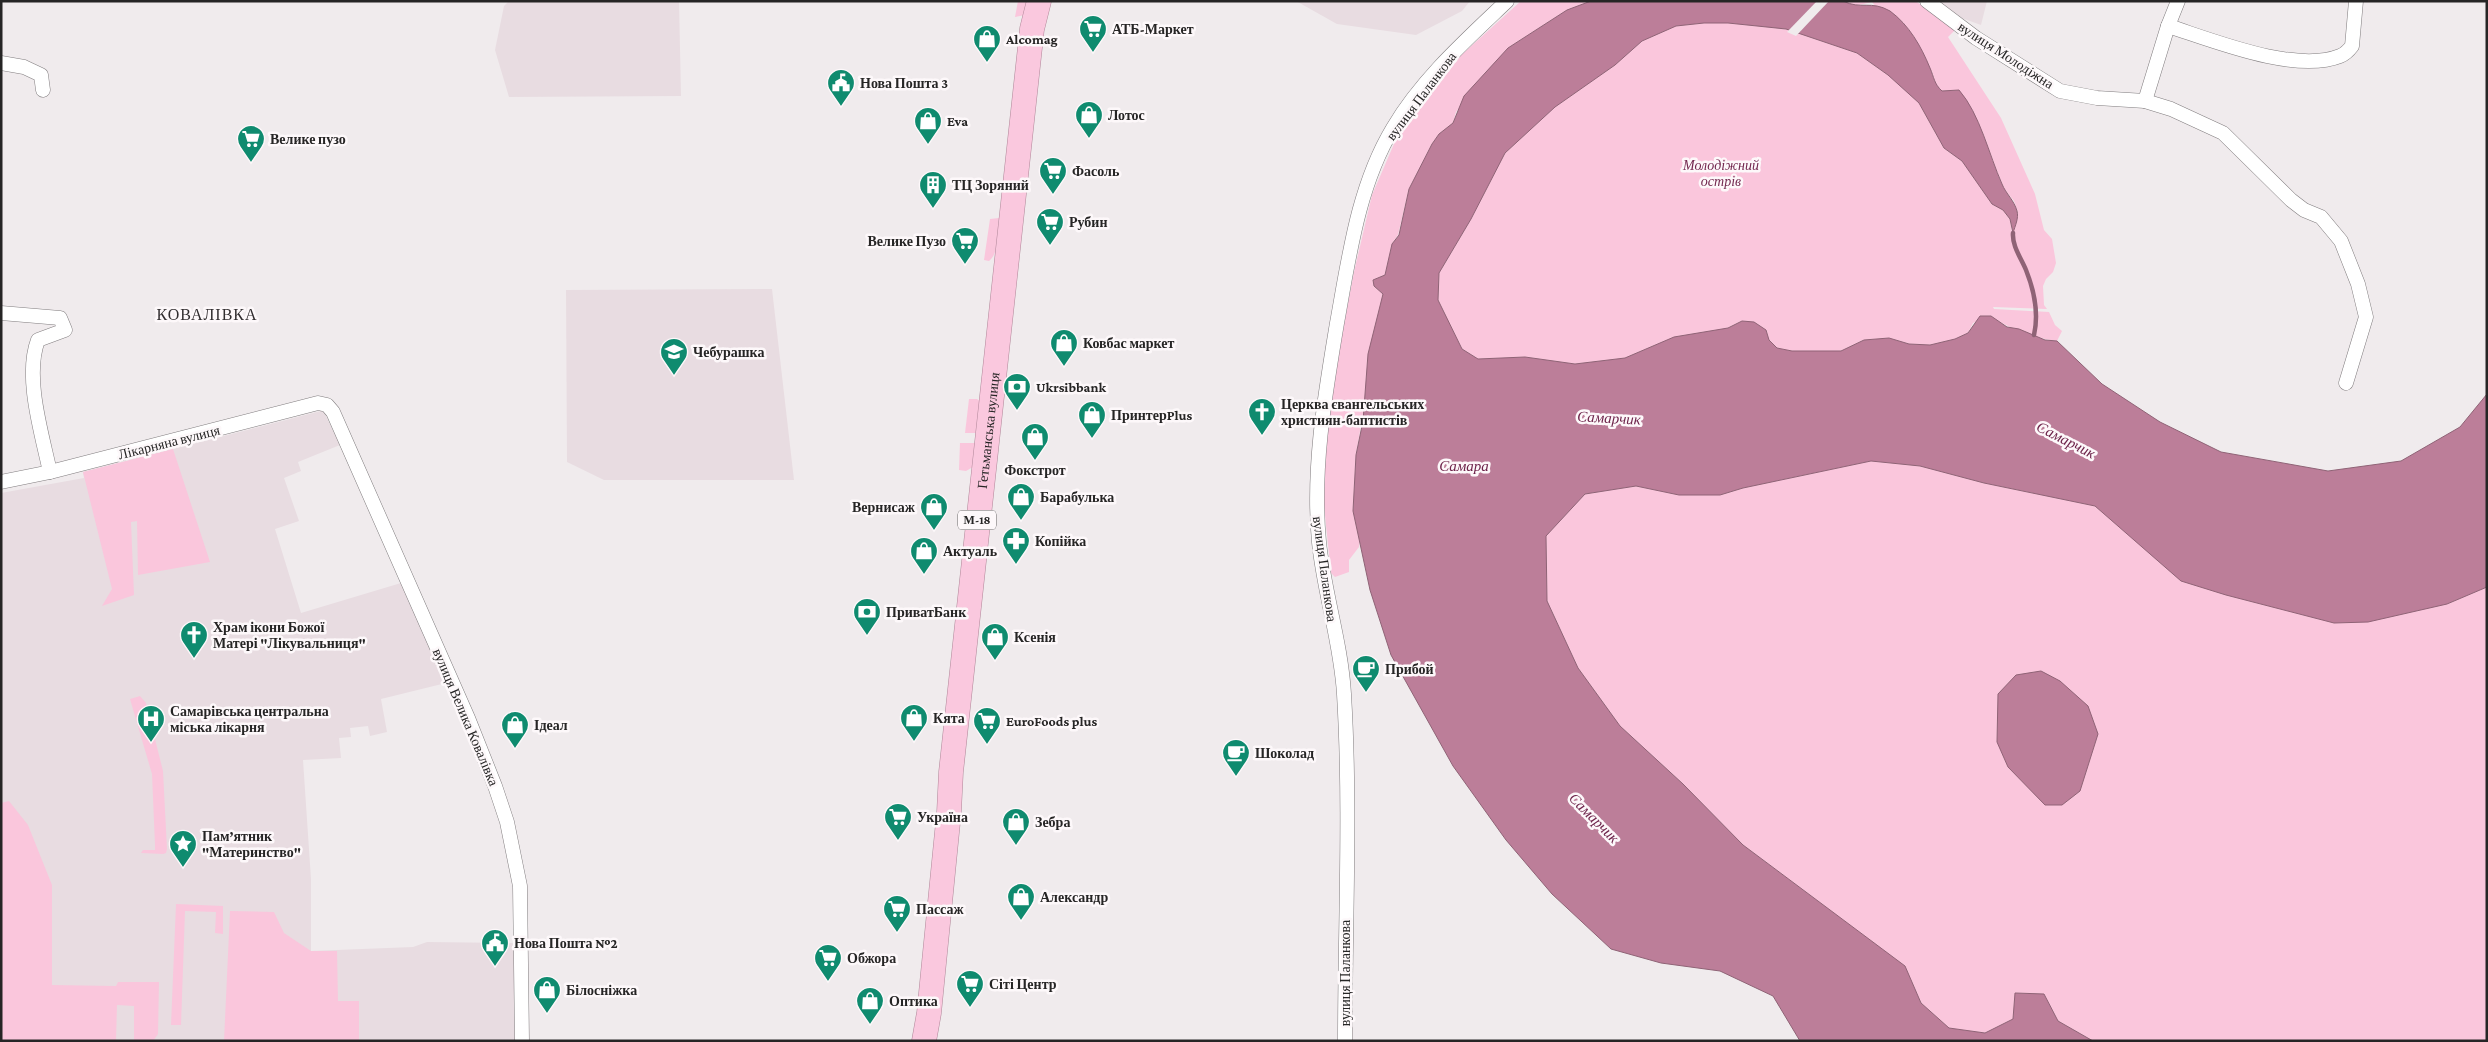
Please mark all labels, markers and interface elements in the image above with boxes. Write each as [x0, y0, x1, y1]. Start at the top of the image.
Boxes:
supermarket icon: АТБ-Маркет [1078, 14, 1108, 53]
street label: вулиця Молодіжна [1955, 18, 2057, 92]
place label: АТБ-Маркет [1112, 21, 1194, 37]
shop icon: Alcomag [972, 24, 1002, 63]
place label: Alcomag [1005, 31, 1058, 47]
street label: вулиця Паланкова [1383, 48, 1460, 143]
public building icon: Нова Пошта 3 [826, 68, 856, 107]
place label: Нова Пошта 3 [860, 75, 948, 91]
shop icon: Лотос [1074, 100, 1104, 139]
shop icon: Eva [913, 106, 943, 145]
place label: Лотос [1108, 107, 1145, 123]
place label: Eva [947, 113, 968, 129]
supermarket icon: Велике пузо [236, 124, 266, 163]
place label: Велике пузо [270, 131, 346, 147]
supermarket icon: Фасоль [1038, 156, 1068, 195]
park label: Молодіжний острів [1682, 157, 1759, 189]
place label: Фасоль [1072, 163, 1120, 179]
building icon: ТЦ Зоряний [918, 170, 948, 209]
place label: ТЦ Зоряний [952, 177, 1029, 193]
supermarket icon: Рубин [1035, 207, 1065, 246]
place label: Рубин [1069, 214, 1108, 230]
supermarket icon: Велике Пузо [950, 226, 980, 265]
place label: Велике Пузо [867, 233, 946, 249]
district label: КОВАЛІВКА [156, 306, 258, 323]
shop icon: Ковбас маркет [1049, 328, 1079, 367]
place label: Ковбас маркет [1083, 335, 1175, 351]
school or university icon: Чебурашка [659, 337, 689, 376]
place label: Чебурашка [693, 344, 764, 360]
street label: Гетьманська вулиця [974, 371, 1003, 490]
bank icon: Ukrsibbank [1002, 372, 1032, 411]
place label: Ukrsibbank [1036, 379, 1106, 395]
place label: Церква євангельських християн-баптистів [1281, 396, 1424, 428]
church icon: Церква євангельських християн-баптистів [1247, 397, 1277, 436]
shop icon: ПринтерPlus [1077, 400, 1107, 439]
place label: ПринтерPlus [1111, 407, 1192, 423]
water label: Самарчик [1577, 408, 1642, 428]
water label: Самарчик [2034, 418, 2099, 462]
street label: Лікарняна вулиця [116, 421, 222, 462]
shop icon: Фокстрот [1020, 422, 1050, 461]
water label: Самара [1439, 458, 1489, 474]
place label: Фокстрот [1004, 462, 1066, 478]
shop icon: Барабулька [1006, 482, 1036, 521]
place label: Барабулька [1040, 489, 1114, 505]
shop icon: Вернисаж [919, 492, 949, 531]
place label: Вернисаж [852, 499, 916, 515]
road number: М-18 [958, 510, 996, 530]
street label: вулиця Паланкова [1310, 515, 1340, 624]
pharmacy icon: Копійка [1001, 526, 1031, 565]
place label: Копійка [1035, 533, 1086, 549]
shop icon: Актуаль [909, 536, 939, 575]
place label: Актуаль [943, 543, 998, 559]
bank icon: ПриватБанк [852, 597, 882, 636]
place label: ПриватБанк [886, 604, 967, 620]
place label: Храм ікони Божої Матері "Лікувальниця" [213, 619, 366, 651]
church icon: Храм ікони Божої Матері "Лікувальниця" [179, 620, 209, 659]
shop icon: Ксенія [980, 622, 1010, 661]
place label: Ксенія [1014, 629, 1056, 645]
street label: вулиця Велика Ковалівка [430, 646, 503, 789]
cafe icon: Прибой [1351, 654, 1381, 693]
place label: Прибой [1385, 661, 1434, 677]
place label: Самарівська центральна міська лікарня [170, 703, 329, 735]
shop icon: Кята [899, 703, 929, 742]
hospital icon: Самарівська центральна міська лікарня [136, 704, 166, 743]
supermarket icon: EuroFoods plus [972, 706, 1002, 745]
shop icon: Ідеал [500, 710, 530, 749]
place label: Кята [933, 710, 965, 726]
place label: EuroFoods plus [1006, 713, 1098, 729]
place label: Ідеал [534, 717, 568, 733]
cafe icon: Шоколад [1221, 738, 1251, 777]
place label: Шоколад [1255, 745, 1314, 761]
water label: Самарчик [1566, 790, 1623, 847]
supermarket icon: Україна [883, 802, 913, 841]
shop icon: Зебра [1001, 807, 1031, 846]
place label: Україна [917, 809, 968, 825]
place label: Зебра [1035, 814, 1070, 830]
place label: Пам’ятник "Материнство" [202, 828, 301, 860]
place icon: Пам’ятник "Материнство" [168, 829, 198, 868]
shop icon: Александр [1006, 882, 1036, 921]
place label: Александр [1040, 889, 1108, 905]
supermarket icon: Пассаж [882, 894, 912, 933]
place label: Пассаж [916, 901, 964, 917]
street label: вулиця Паланкова [1337, 919, 1353, 1026]
public building icon: Нова Пошта №2 [480, 928, 510, 967]
place label: Нова Пошта №2 [514, 935, 618, 951]
supermarket icon: Обжора [813, 943, 843, 982]
place label: Обжора [847, 950, 896, 966]
supermarket icon: Сіті Центр [955, 969, 985, 1008]
shop icon: Білосніжка [532, 975, 562, 1014]
place label: Сіті Центр [989, 976, 1057, 992]
place label: Білосніжка [566, 982, 637, 998]
shop icon: Оптика [855, 986, 885, 1025]
place label: Оптика [889, 993, 938, 1009]

